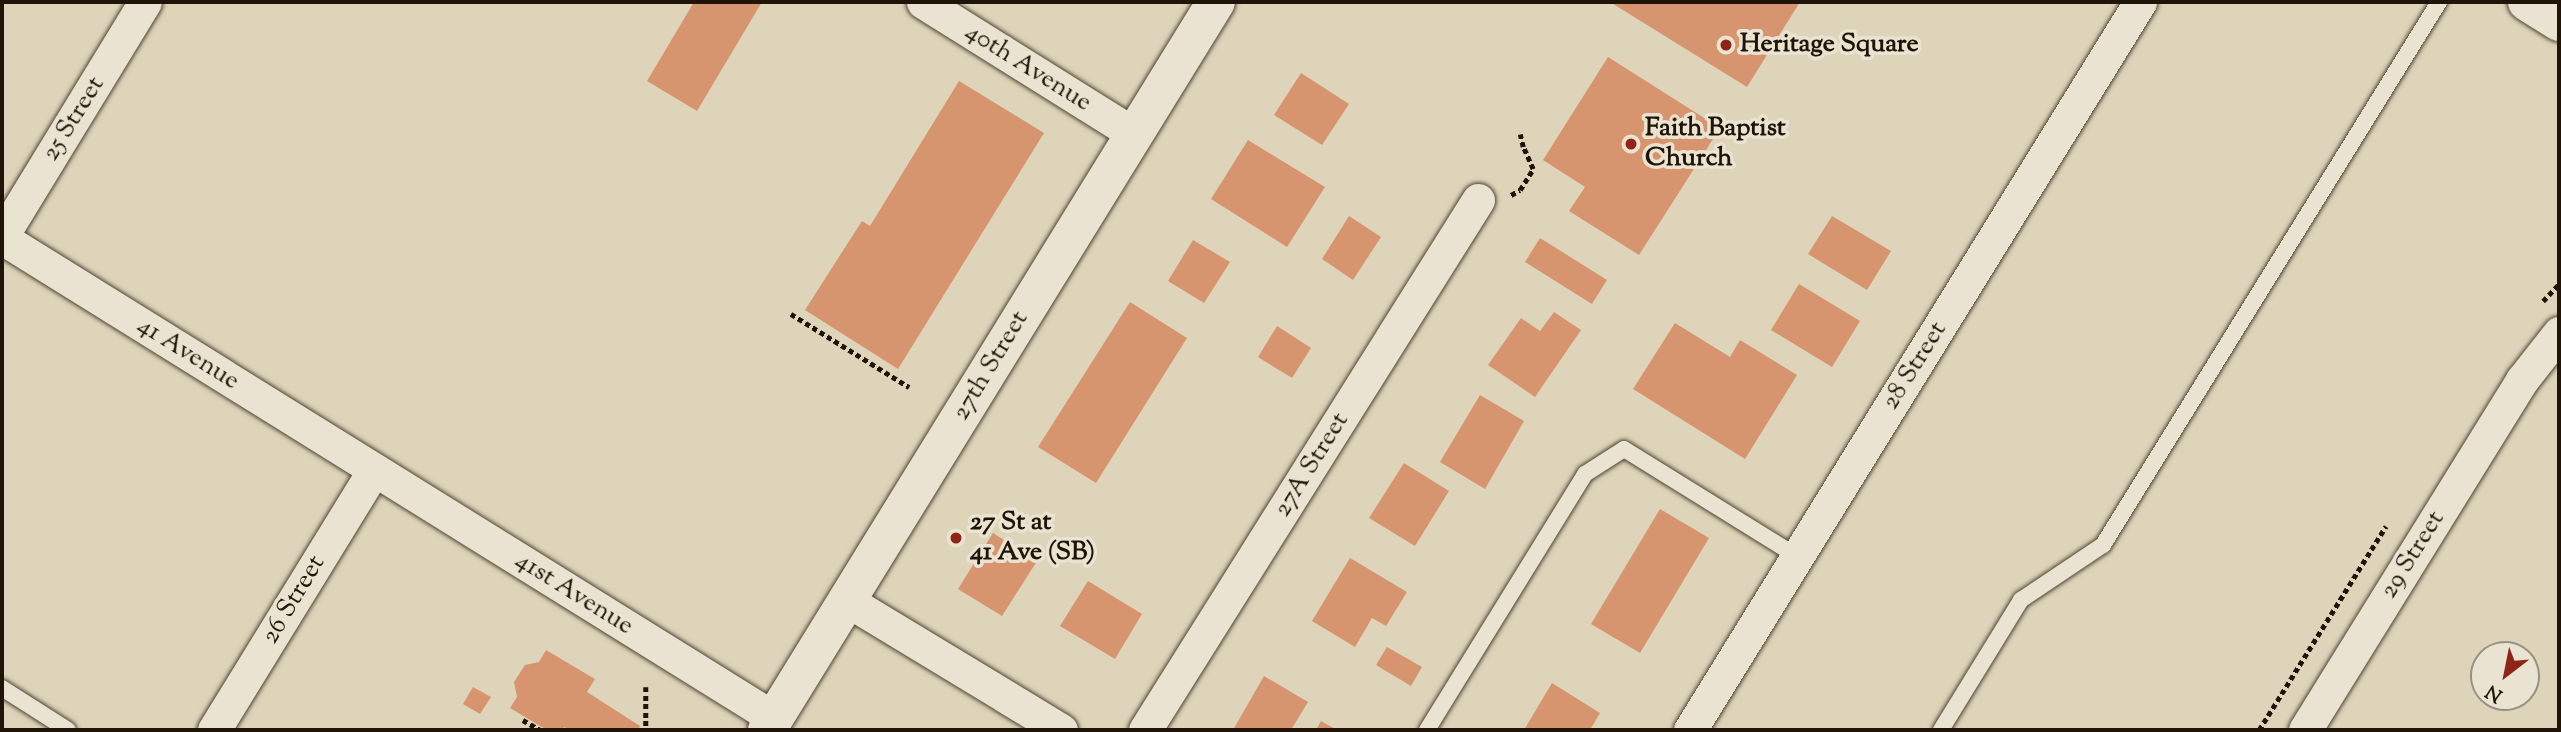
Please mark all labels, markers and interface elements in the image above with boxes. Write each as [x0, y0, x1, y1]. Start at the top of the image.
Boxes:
street label: 40th Avenue [959, 17, 1097, 119]
place label: Heritage Square [1740, 29, 1919, 61]
marker: Heritage Square [1718, 37, 1734, 53]
street label: 25 Street [36, 71, 112, 167]
place label: Faith Baptist Church [1645, 113, 1786, 174]
marker: Faith Baptist Church [1623, 136, 1639, 152]
street label: 27th Street [946, 306, 1036, 426]
street label: 41 Avenue [131, 310, 245, 398]
street label: 28 Street [1876, 316, 1954, 416]
street label: 27A Street [1268, 407, 1356, 523]
street label: 29 Street [2374, 505, 2452, 605]
place label: 27 St at 41 Ave (SB) [970, 507, 1095, 568]
marker: 27 St at 41 Ave (SB) [948, 530, 964, 546]
street label: 41st Avenue [509, 545, 639, 643]
street label: 26 Street [255, 550, 333, 650]
north arrow [2470, 641, 2540, 711]
text: N [2481, 677, 2508, 708]

